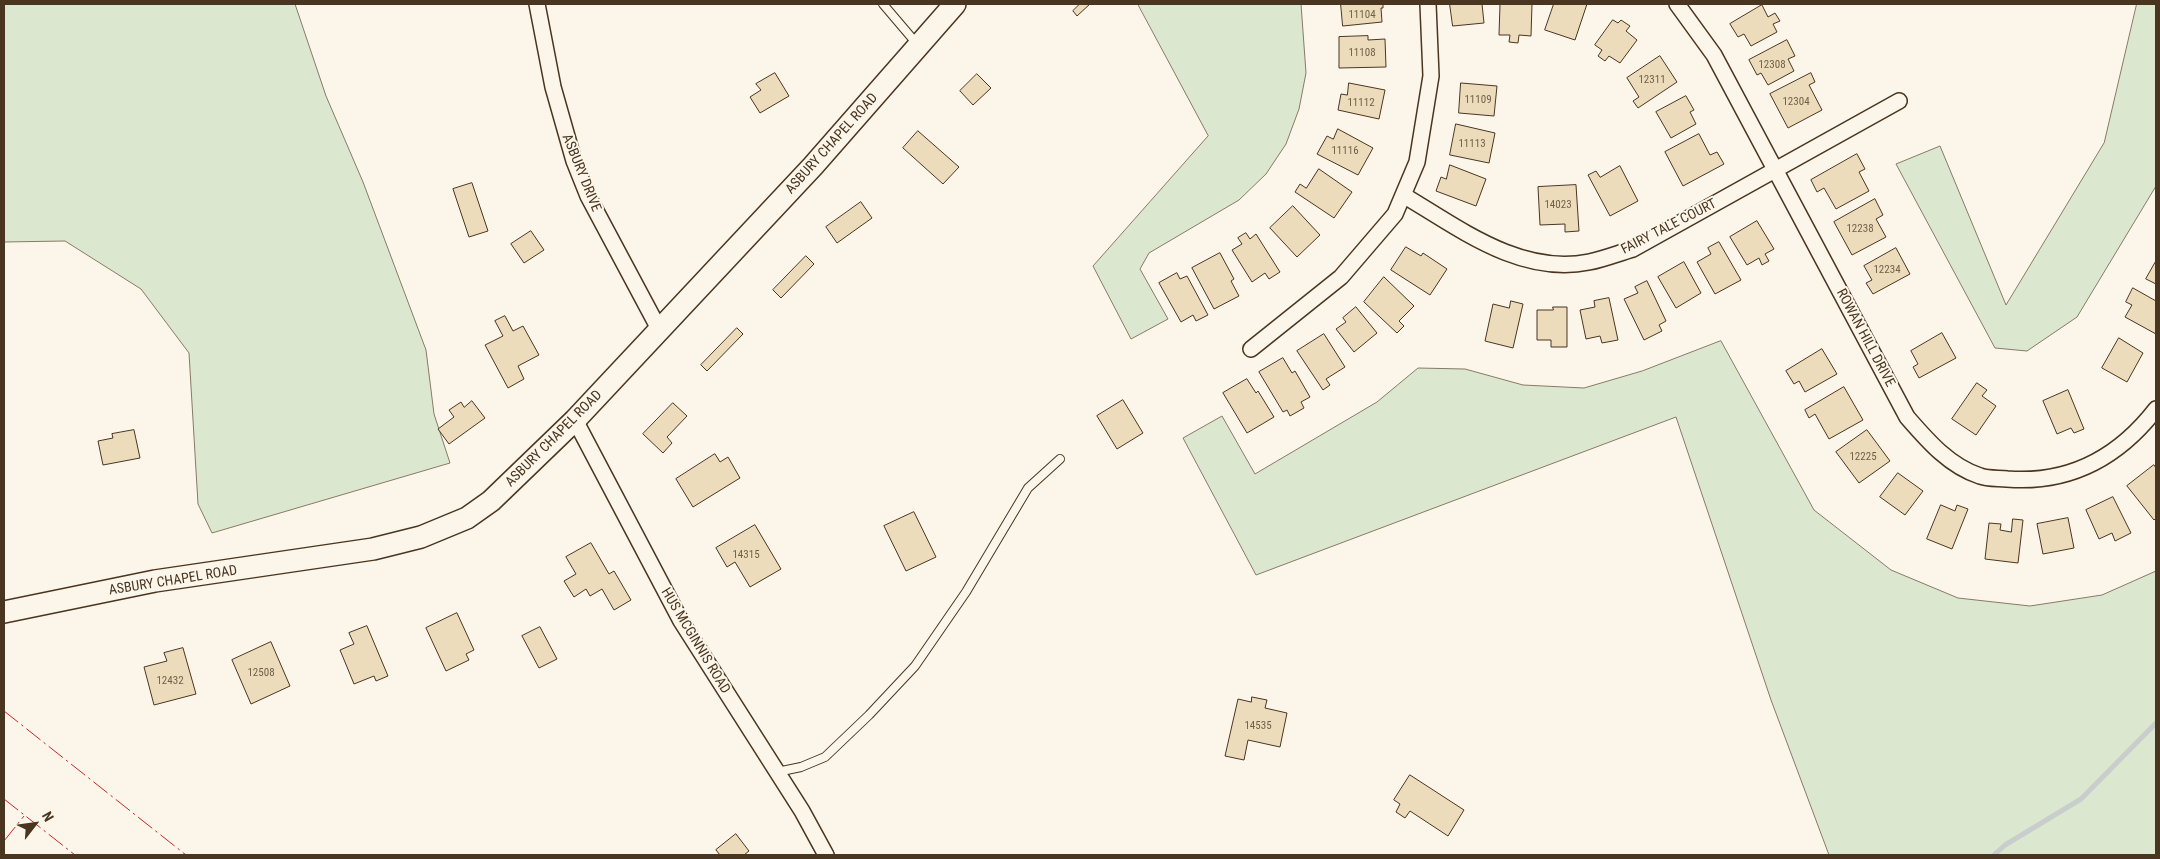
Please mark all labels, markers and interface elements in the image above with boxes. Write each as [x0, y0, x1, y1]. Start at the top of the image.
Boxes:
house number: 11104 [1348, 8, 1376, 22]
house number: 11108 [1348, 46, 1376, 60]
house number: 12308 [1758, 58, 1786, 72]
house number: 12311 [1638, 73, 1666, 87]
street label: ASBURY CHAPEL ROAD [782, 90, 882, 198]
house number: 11109 [1464, 93, 1492, 107]
house number: 12304 [1782, 95, 1810, 109]
house number: 11112 [1347, 96, 1375, 110]
street label: ASBURY DRIVE [558, 132, 604, 214]
house number: 11113 [1458, 137, 1486, 151]
house number: 11116 [1331, 144, 1359, 158]
street label: FAIRY TALE COURT [1618, 196, 1720, 258]
house number: 14023 [1544, 198, 1572, 212]
house number: 12238 [1846, 222, 1874, 236]
house number: 12234 [1873, 263, 1901, 277]
street label: ROWAN HILL DRIVE [1832, 286, 1898, 390]
street label: ASBURY CHAPEL ROAD [502, 387, 606, 491]
house number: 12225 [1849, 450, 1877, 464]
house number: 14315 [732, 548, 760, 562]
street label: ASBURY CHAPEL ROAD [108, 563, 238, 599]
street label: HUS MCGINNIS ROAD [657, 585, 733, 697]
house number: 12508 [247, 666, 275, 680]
house number: 12432 [156, 674, 184, 688]
house number: 14535 [1244, 719, 1272, 733]
north arrow [10, 799, 60, 849]
text: N [39, 809, 57, 824]

